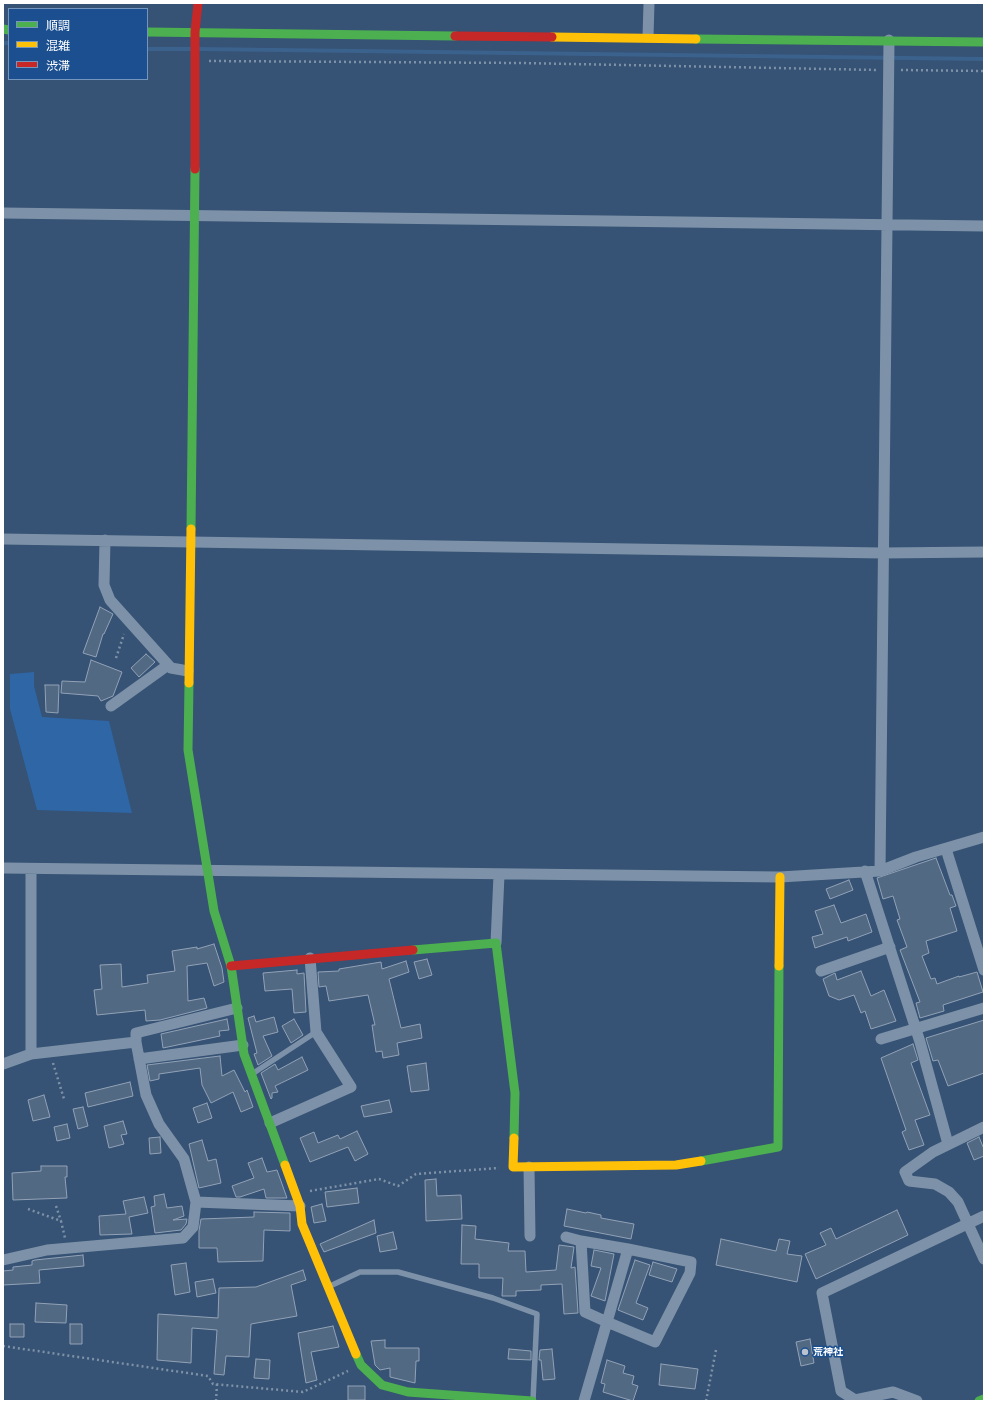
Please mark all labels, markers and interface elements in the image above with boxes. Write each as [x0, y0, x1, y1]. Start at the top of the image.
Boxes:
legend [8, 8, 148, 80]
text: 順調 [46, 19, 70, 33]
text: 混雑 [46, 39, 70, 53]
text: 渋滞 [46, 59, 70, 73]
place label: 荒神社 [813, 1346, 843, 1358]
marker: 荒神社 [800, 1347, 810, 1357]

